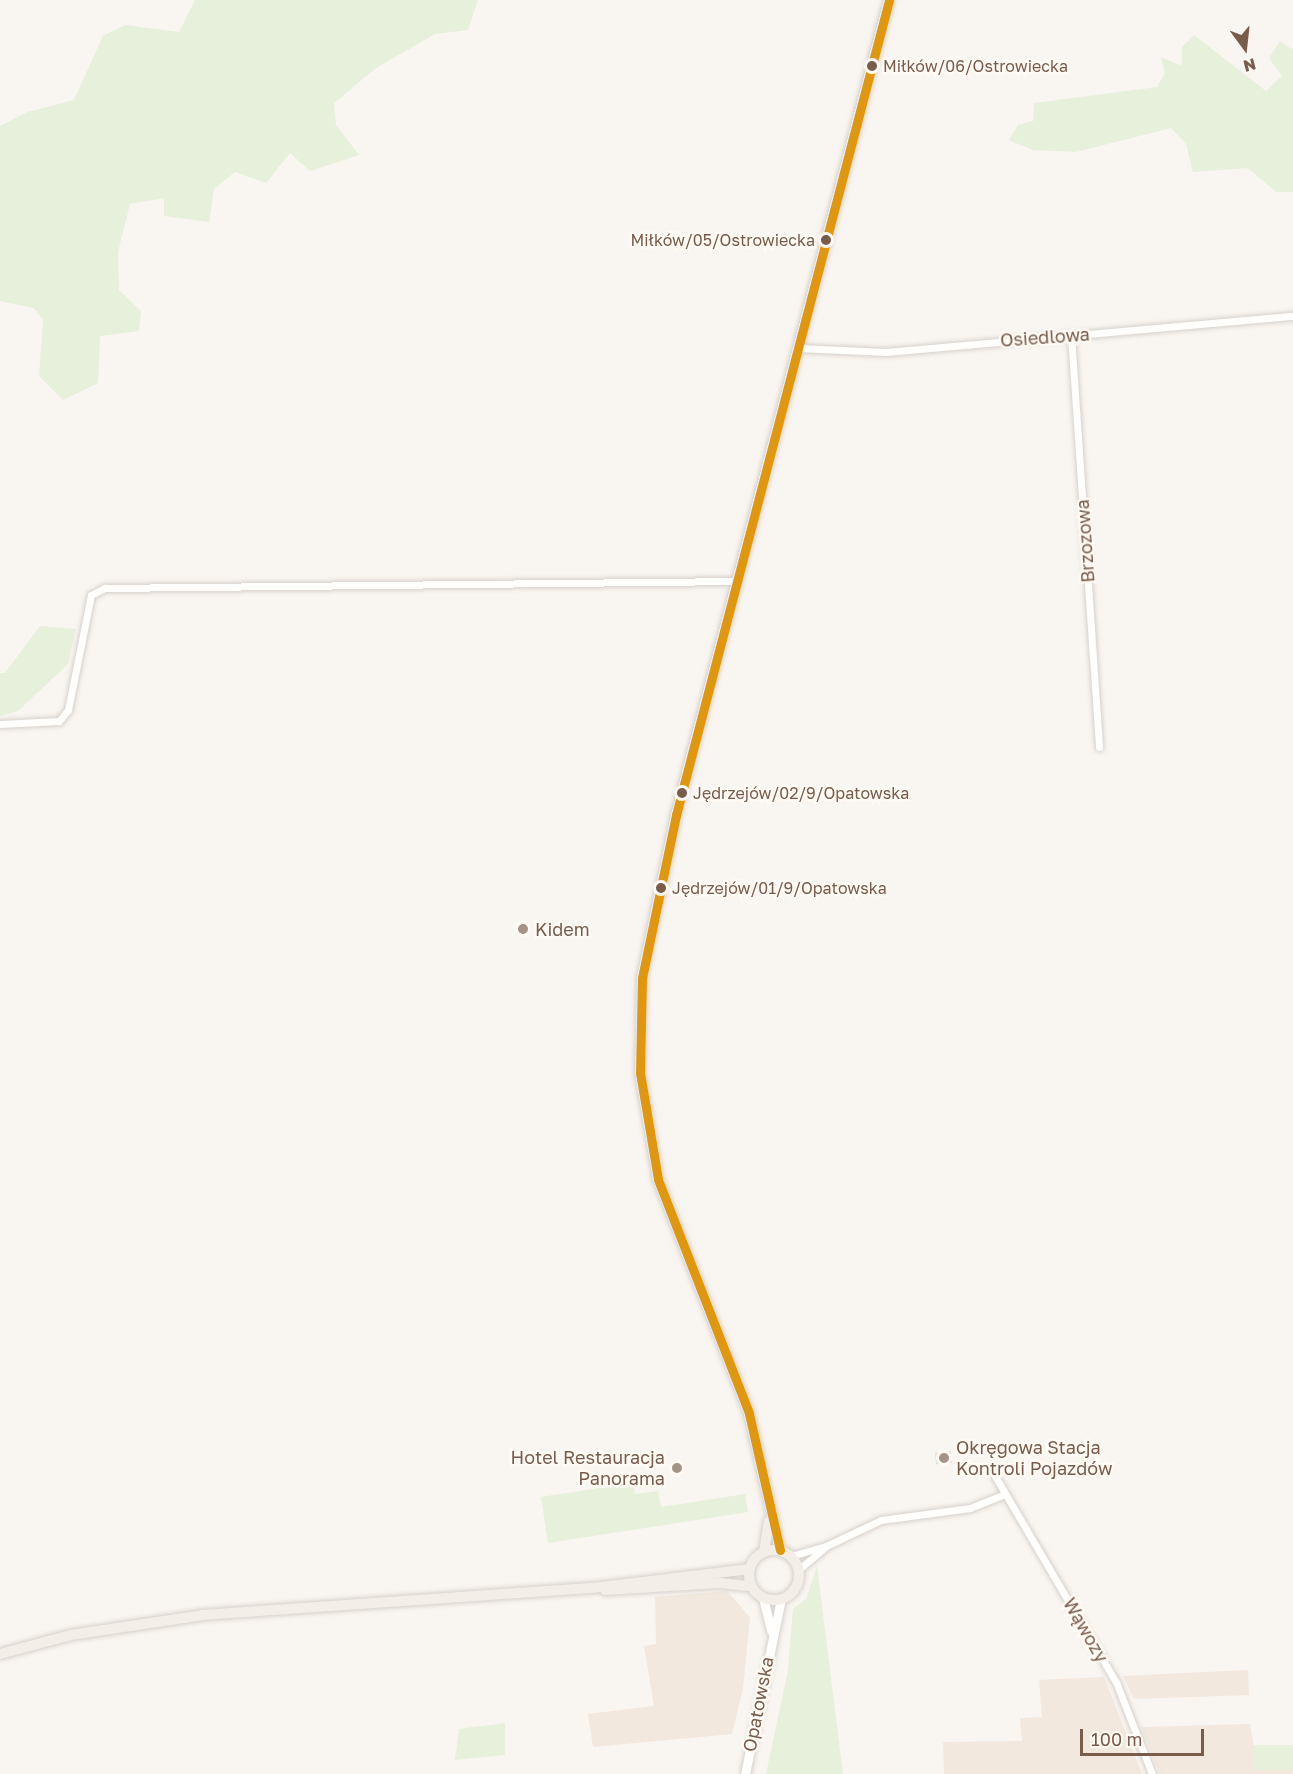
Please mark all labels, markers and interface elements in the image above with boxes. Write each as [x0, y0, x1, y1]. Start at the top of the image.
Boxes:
north arrow [1215, 18, 1275, 78]
text: N [1241, 54, 1258, 77]
place label: Miłków/06/Ostrowiecka [883, 56, 1068, 76]
marker: Miłków/06/Ostrowiecka [866, 60, 878, 72]
place label: Miłków/05/Ostrowiecka [630, 230, 815, 250]
marker: Miłków/05/Ostrowiecka [820, 234, 832, 246]
street label: Osiedlowa [999, 323, 1091, 351]
street label: Brzozowa [1071, 499, 1099, 583]
place label: Jędrzejów/02/9/Opatowska [693, 783, 909, 803]
marker: Jędrzejów/02/9/Opatowska [676, 787, 688, 799]
place label: Jędrzejów/01/9/Opatowska [672, 878, 887, 898]
marker: Jędrzejów/01/9/Opatowska [655, 882, 667, 894]
place label: Kidem [535, 918, 590, 940]
marker: Kidem [516, 922, 530, 936]
place label: Okręgowa Stacja Kontroli Pojazdów [956, 1437, 1113, 1480]
place label: Hotel Restauracja Panorama [511, 1447, 665, 1490]
marker: Okręgowa Stacja Kontroli Pojazdów [937, 1451, 951, 1465]
marker: Hotel Restauracja Panorama [670, 1461, 684, 1475]
street label: Wąwozy [1059, 1594, 1113, 1666]
street label: Opatowska [738, 1655, 778, 1753]
scale bar [1083, 1717, 1208, 1755]
text: 100 m [1091, 1728, 1142, 1750]

